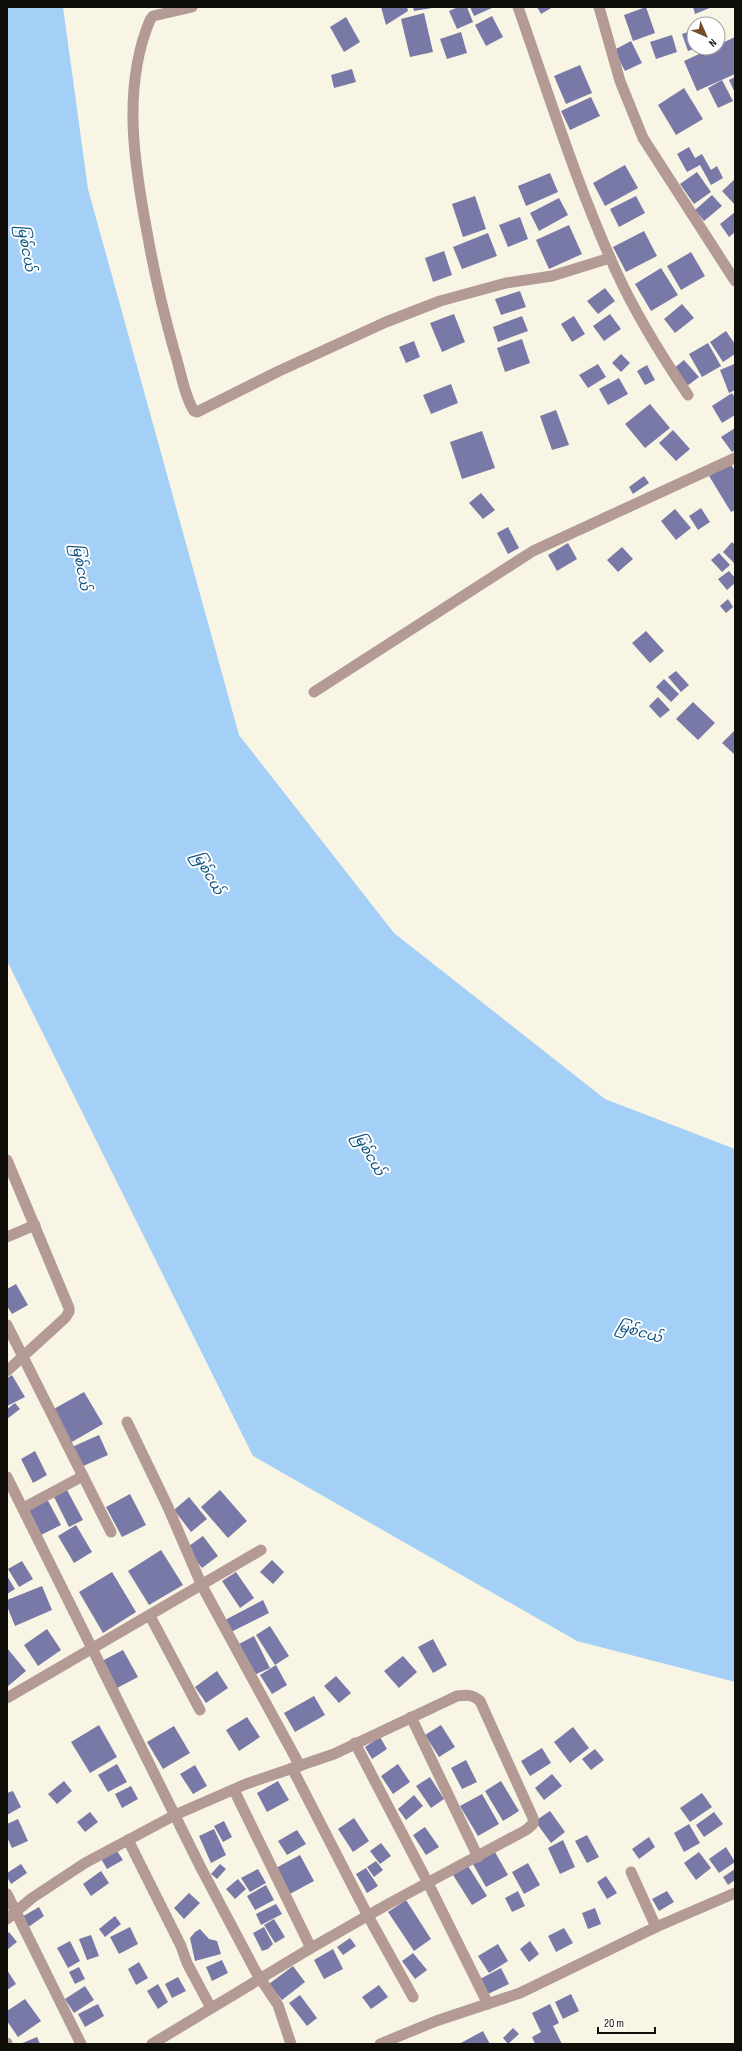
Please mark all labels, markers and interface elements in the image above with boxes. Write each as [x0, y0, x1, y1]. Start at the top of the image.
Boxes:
north arrow [686, 16, 726, 56]
text: N [706, 36, 719, 49]
water label: မြစ်ငယ် [11, 223, 41, 275]
water label: မြစ်ငယ် [66, 542, 96, 594]
water label: မြစ်ငယ် [186, 847, 230, 901]
water label: မြစ်ငယ် [347, 1128, 391, 1182]
water label: မြစ်ငယ် [613, 1315, 666, 1350]
scale bar [598, 2009, 655, 2035]
text: 20 m [604, 2016, 624, 2031]

